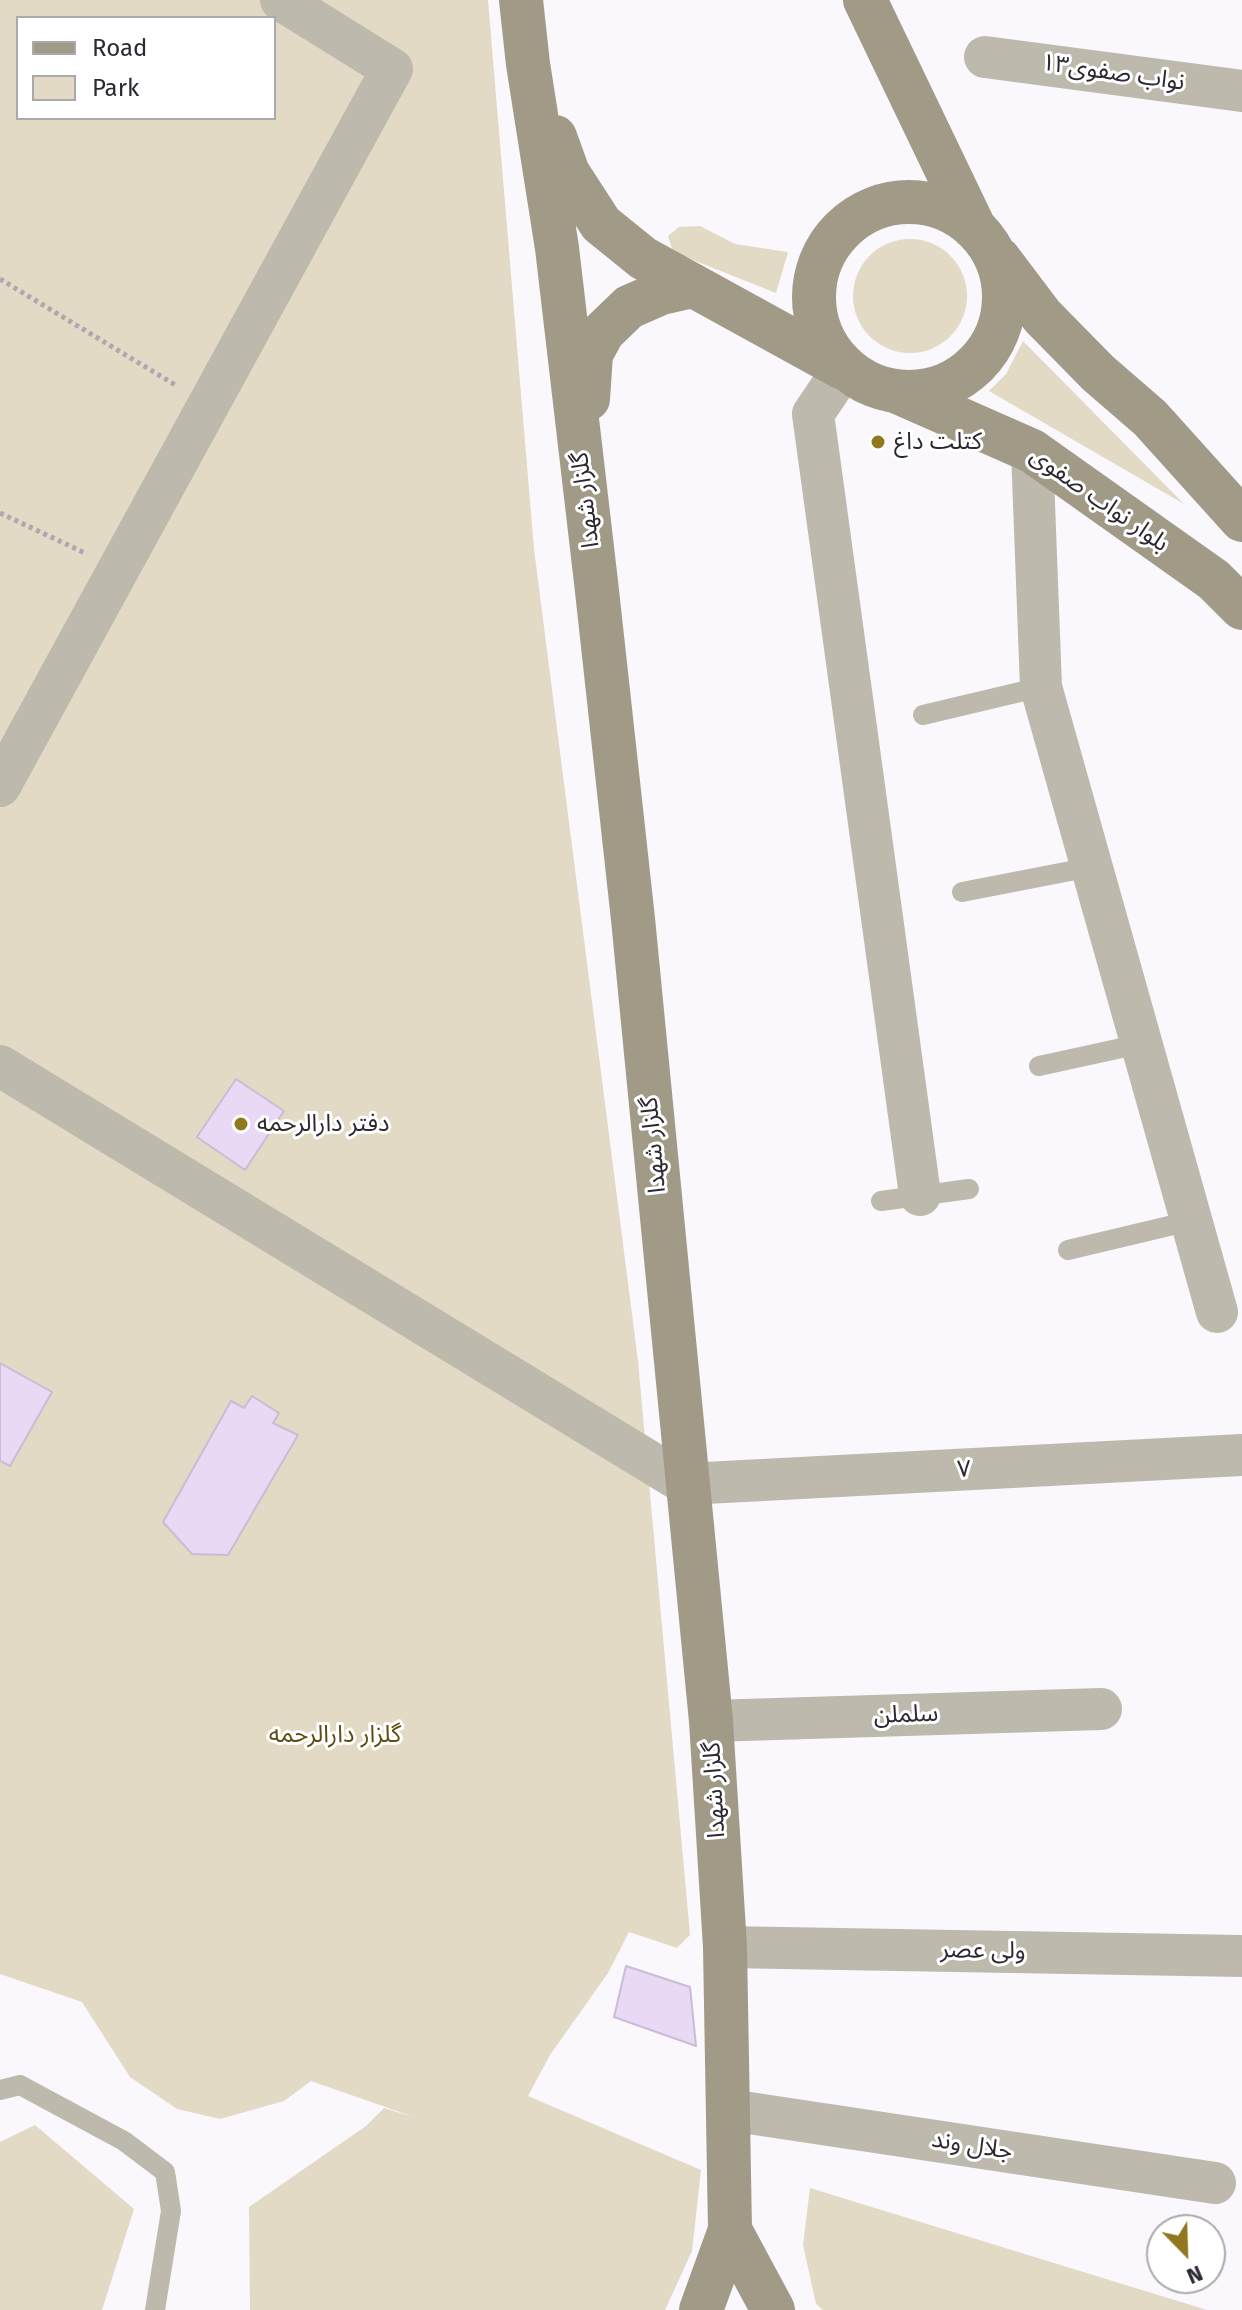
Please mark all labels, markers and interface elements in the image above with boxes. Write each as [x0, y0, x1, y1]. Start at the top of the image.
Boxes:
legend [16, 16, 276, 120]
text: Road [92, 34, 147, 62]
street label: ۱۳نواب صفوی [1040, 49, 1186, 97]
text: Park [92, 74, 139, 102]
place label: کتلت داغ [894, 428, 982, 456]
marker: کتلت داغ [869, 433, 887, 451]
street label: بلوار نواب صفوی [1024, 442, 1174, 558]
street label: گلزار شهدا [566, 450, 606, 550]
street label: گلزار شهدا [635, 1096, 673, 1194]
place label: دفتر دارالرحمه [257, 1110, 390, 1138]
marker: دفتر دارالرحمه [232, 1115, 250, 1133]
street label: ۷ [956, 1455, 972, 1485]
street label: سلملن [873, 1699, 939, 1731]
park label: گلزار دارالرحمه [269, 1721, 401, 1749]
street label: گلزار شهدا [698, 1741, 732, 1839]
street label: ولی عصر [940, 1936, 1026, 1966]
street label: جلال وند [929, 2125, 1015, 2167]
north arrow [1146, 2214, 1226, 2294]
text: N [1183, 2259, 1207, 2290]

